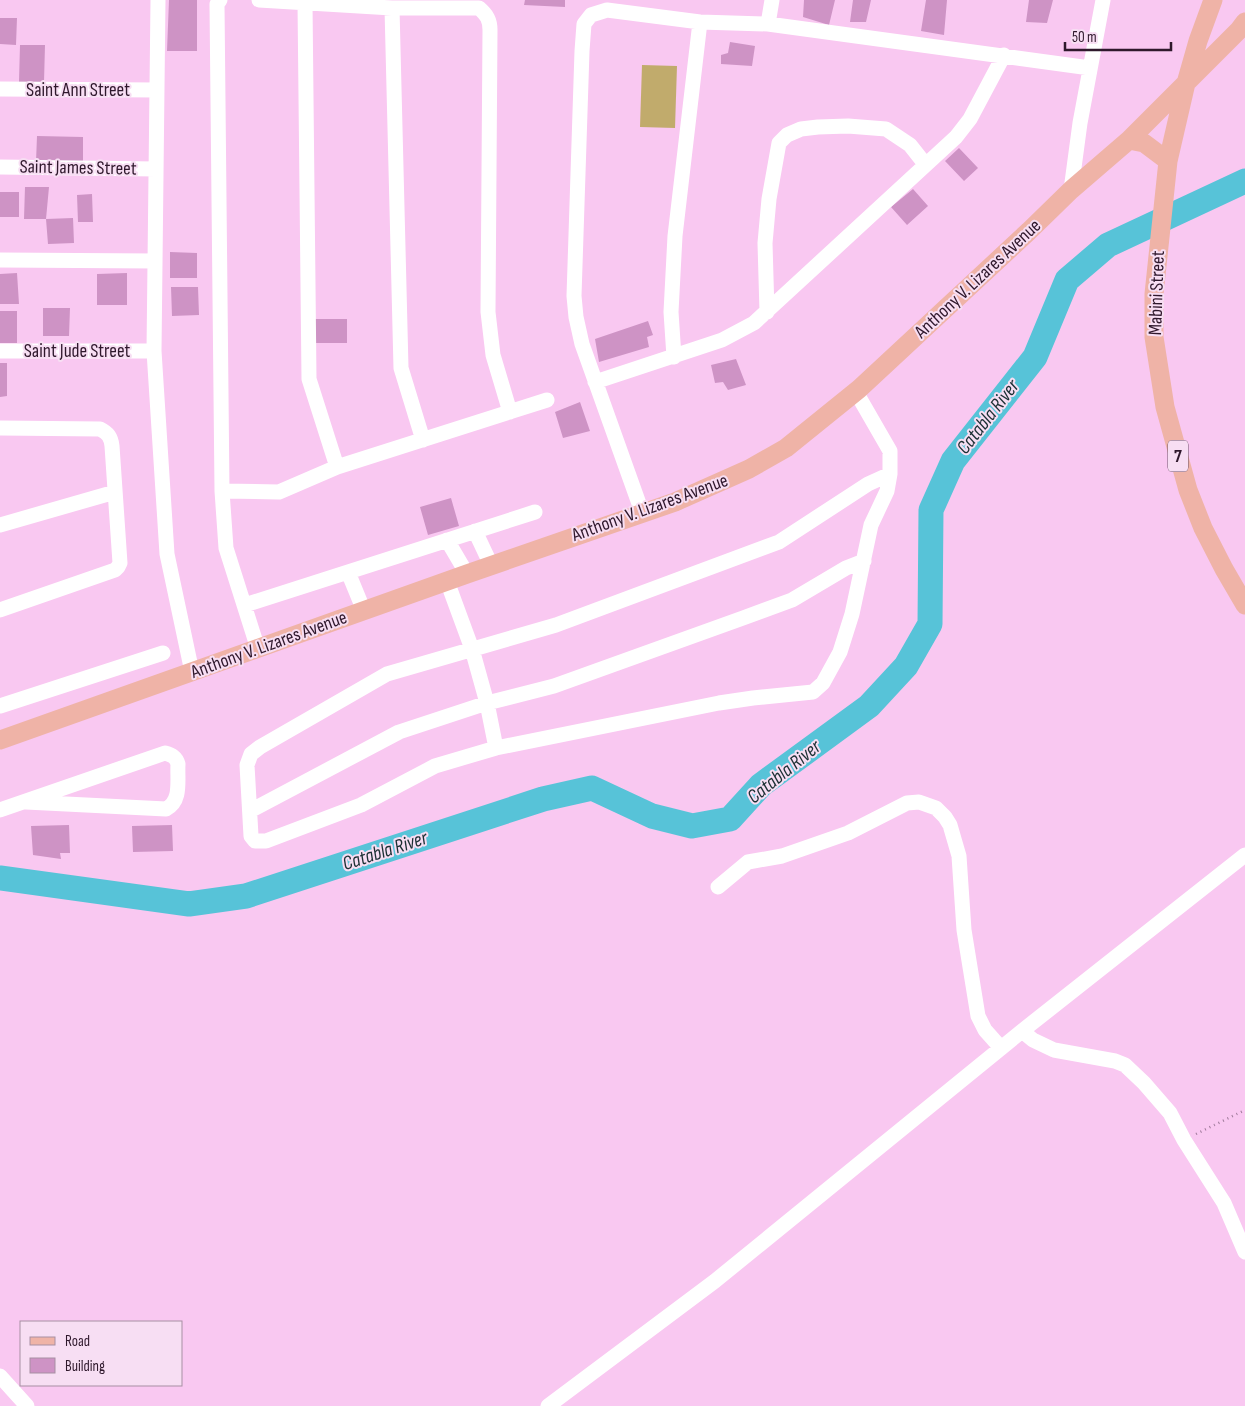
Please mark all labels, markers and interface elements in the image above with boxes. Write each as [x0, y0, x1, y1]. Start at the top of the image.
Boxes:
scale bar [1065, 20, 1171, 52]
text: 50 m [1072, 28, 1097, 47]
street label: Saint Ann Street [26, 79, 130, 102]
street label: Saint James Street [19, 155, 137, 181]
street label: Anthony V. Lizares Avenue [909, 215, 1046, 344]
street label: Mabini Street [1144, 250, 1170, 336]
street label: Saint Jude Street [24, 340, 130, 363]
water label: Catabla River [952, 374, 1025, 459]
road number: 7 [1168, 441, 1188, 472]
street label: Anthony V. Lizares Avenue [568, 469, 731, 547]
street label: Anthony V. Lizares Avenue [187, 606, 350, 684]
water label: Catabla River [742, 734, 827, 809]
water label: Catabla River [340, 826, 432, 876]
legend [20, 1321, 182, 1386]
text: Road [65, 1332, 90, 1351]
text: Building [65, 1357, 105, 1376]

